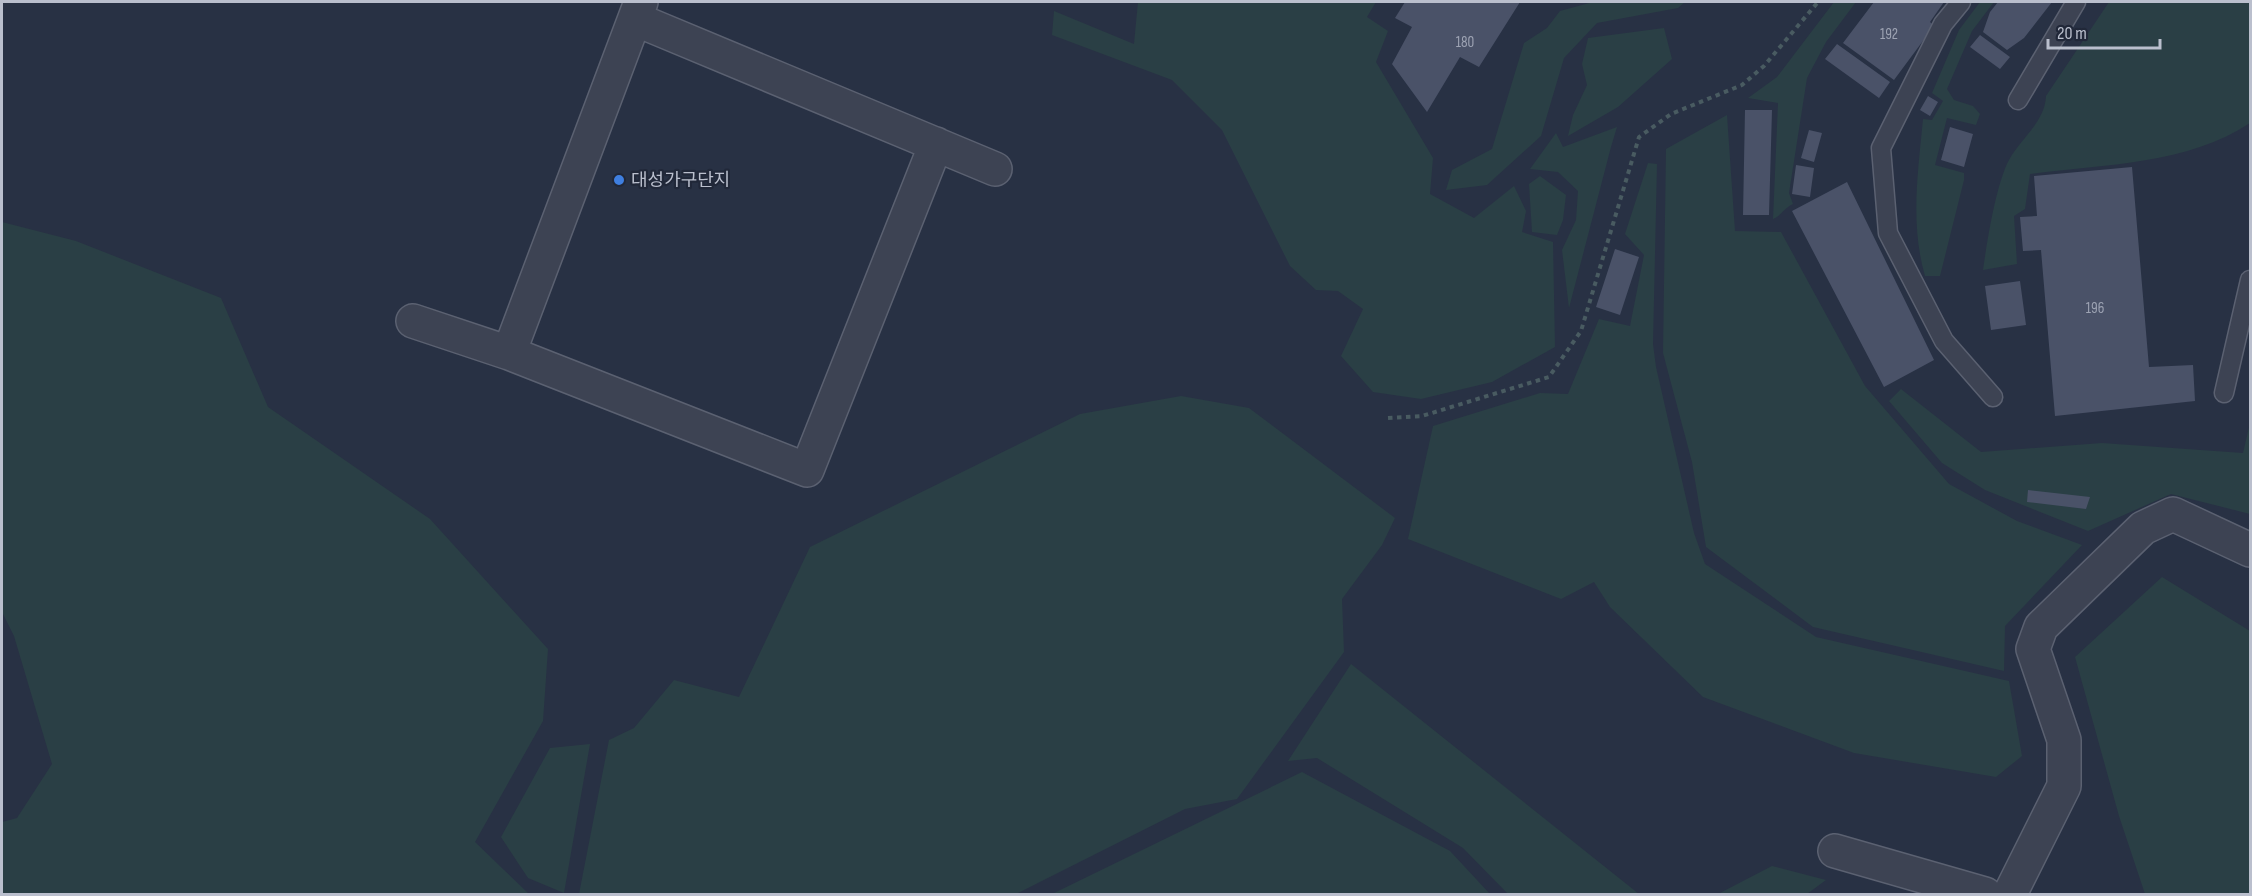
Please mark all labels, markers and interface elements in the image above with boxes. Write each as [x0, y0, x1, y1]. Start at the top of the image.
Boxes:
scale bar [2048, 12, 2160, 50]
text: 20 m [2057, 23, 2087, 44]
house number: 192 [1880, 25, 1898, 44]
house number: 180 [1456, 33, 1474, 52]
place label: 대성가구단지 [631, 170, 730, 191]
marker: 대성가구단지 [612, 173, 626, 187]
house number: 196 [2086, 299, 2104, 318]

